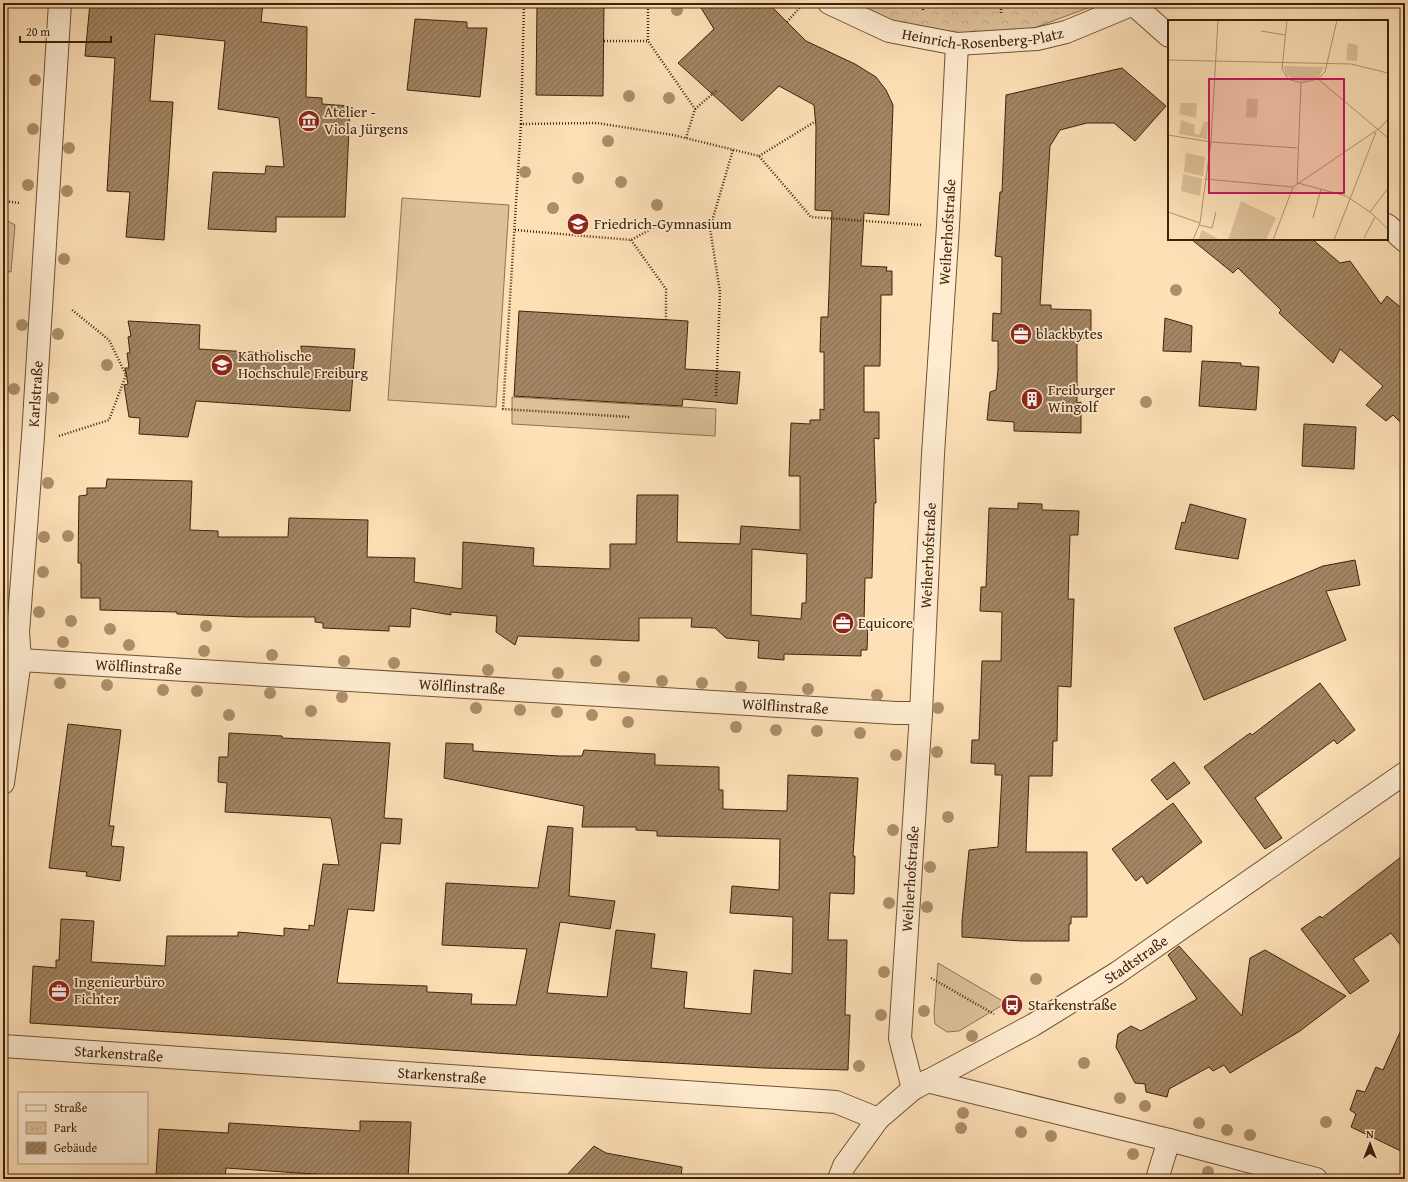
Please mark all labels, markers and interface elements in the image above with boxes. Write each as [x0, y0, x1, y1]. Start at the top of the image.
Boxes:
scale bar [20, 18, 111, 44]
inset map [1168, 20, 1388, 240]
street label: Heinrich-Rosenberg-Platz [900, 22, 1066, 54]
text: 20 m [26, 23, 50, 40]
place label: Atelier - Viola Jürgens [324, 101, 408, 139]
museum icon: Atelier - Viola Jürgens [296, 108, 322, 134]
street label: Weiherhofstraße [933, 178, 960, 286]
school or university icon: Friedrich-Gymnasium [565, 211, 591, 237]
place label: Friedrich-Gymnasium [594, 213, 733, 234]
office icon: blackbytes [1008, 321, 1034, 347]
place label: blackbytes [1036, 323, 1103, 344]
place label: Katholische Hochschule Freiburg [238, 345, 369, 383]
school or university icon: Katholische Hochschule Freiburg [209, 352, 235, 378]
street label: Karlstraße [23, 360, 48, 428]
place label: Freiburger Wingolf [1048, 379, 1115, 417]
building icon: Freiburger Wingolf [1019, 386, 1045, 412]
street label: Weiherhofstraße [915, 502, 941, 609]
office icon: Equicore [830, 610, 856, 636]
place label: Equicore [858, 612, 913, 633]
street label: Wölflinstraße [95, 654, 182, 680]
street label: Wölflinstraße [418, 673, 506, 699]
street label: Wölflinstraße [742, 693, 829, 719]
street label: Weiherhofstraße [896, 825, 924, 933]
street label: Stadtstraße [1100, 930, 1172, 989]
place label: Ingenieurbüro Fichter [74, 971, 165, 1009]
office icon: Ingenieurbüro Fichter [46, 978, 72, 1004]
bus stop icon: Starkenstraße [999, 992, 1025, 1018]
place label: Starkenstraße [1028, 994, 1117, 1015]
street label: Starkenstraße [74, 1040, 164, 1067]
street label: Starkenstraße [397, 1062, 487, 1088]
legend [18, 1092, 148, 1164]
text: Straße [54, 1099, 88, 1116]
text: Park [54, 1119, 78, 1136]
north arrow [1350, 1124, 1390, 1164]
text: N [1366, 1126, 1374, 1142]
text: Gebäude [54, 1139, 97, 1156]

